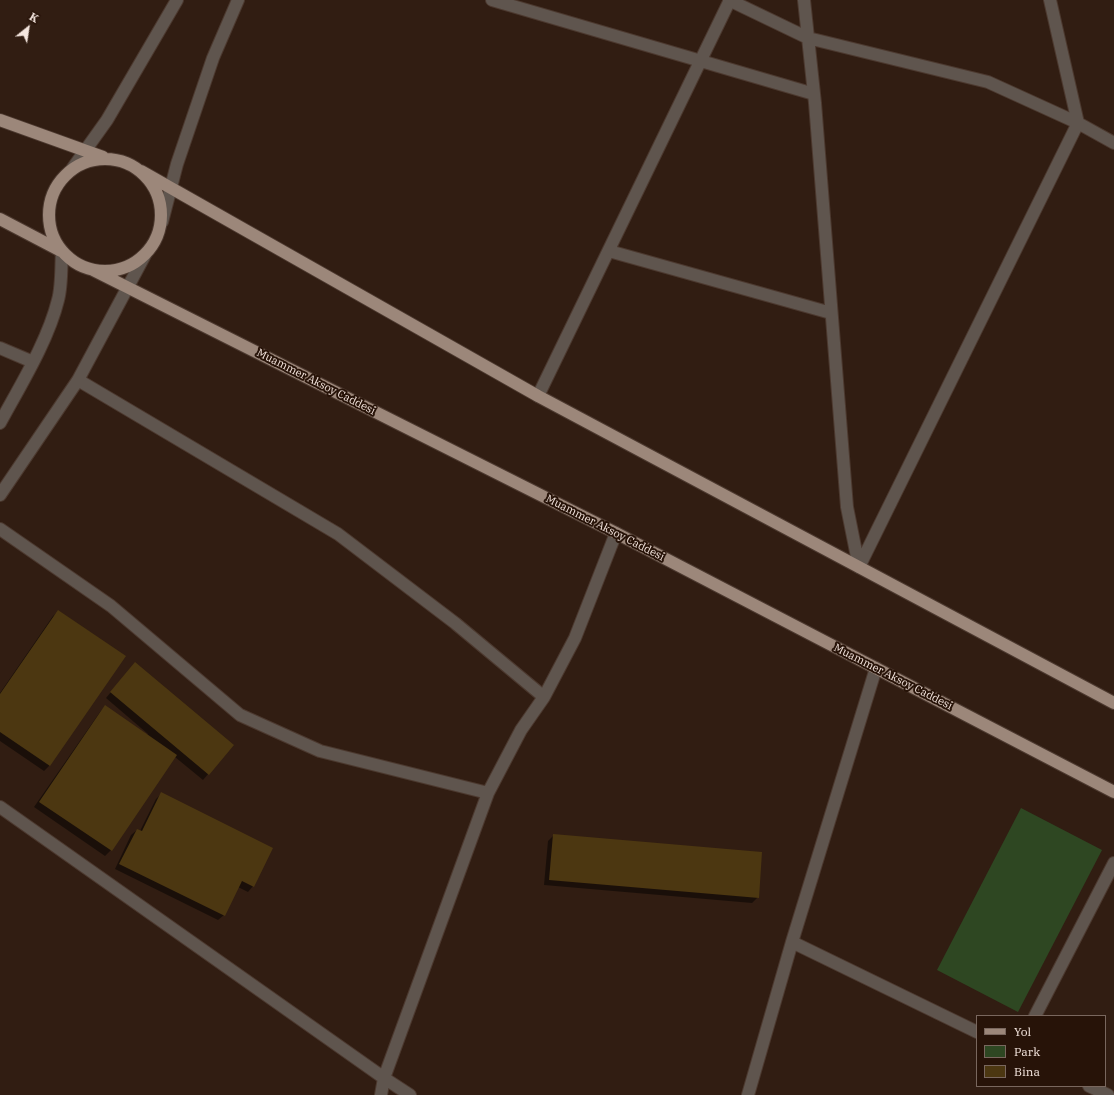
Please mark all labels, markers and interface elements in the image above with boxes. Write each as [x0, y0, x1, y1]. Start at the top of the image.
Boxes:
north arrow [8, 8, 48, 48]
text: K [27, 9, 41, 26]
street label: Muammer Aksoy Caddesi [254, 346, 378, 418]
street label: Muammer Aksoy Caddesi [543, 492, 667, 564]
street label: Muammer Aksoy Caddesi [831, 641, 955, 713]
legend [976, 1015, 1106, 1087]
text: Yol [1014, 1024, 1031, 1039]
text: Park [1014, 1044, 1040, 1059]
text: Bina [1014, 1064, 1040, 1079]

